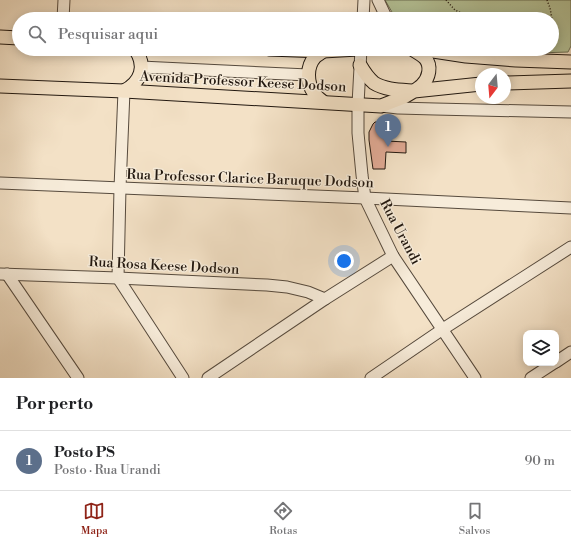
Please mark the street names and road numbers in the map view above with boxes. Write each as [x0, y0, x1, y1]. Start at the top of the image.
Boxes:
street label: Avenida Professor Keese Dodson [138, 68, 348, 96]
street label: Rua Professor Clarice Baruque Dodson [126, 166, 375, 192]
street label: Rua Urandi [375, 196, 425, 268]
street label: Rua Rosa Keese Dodson [88, 253, 240, 279]

